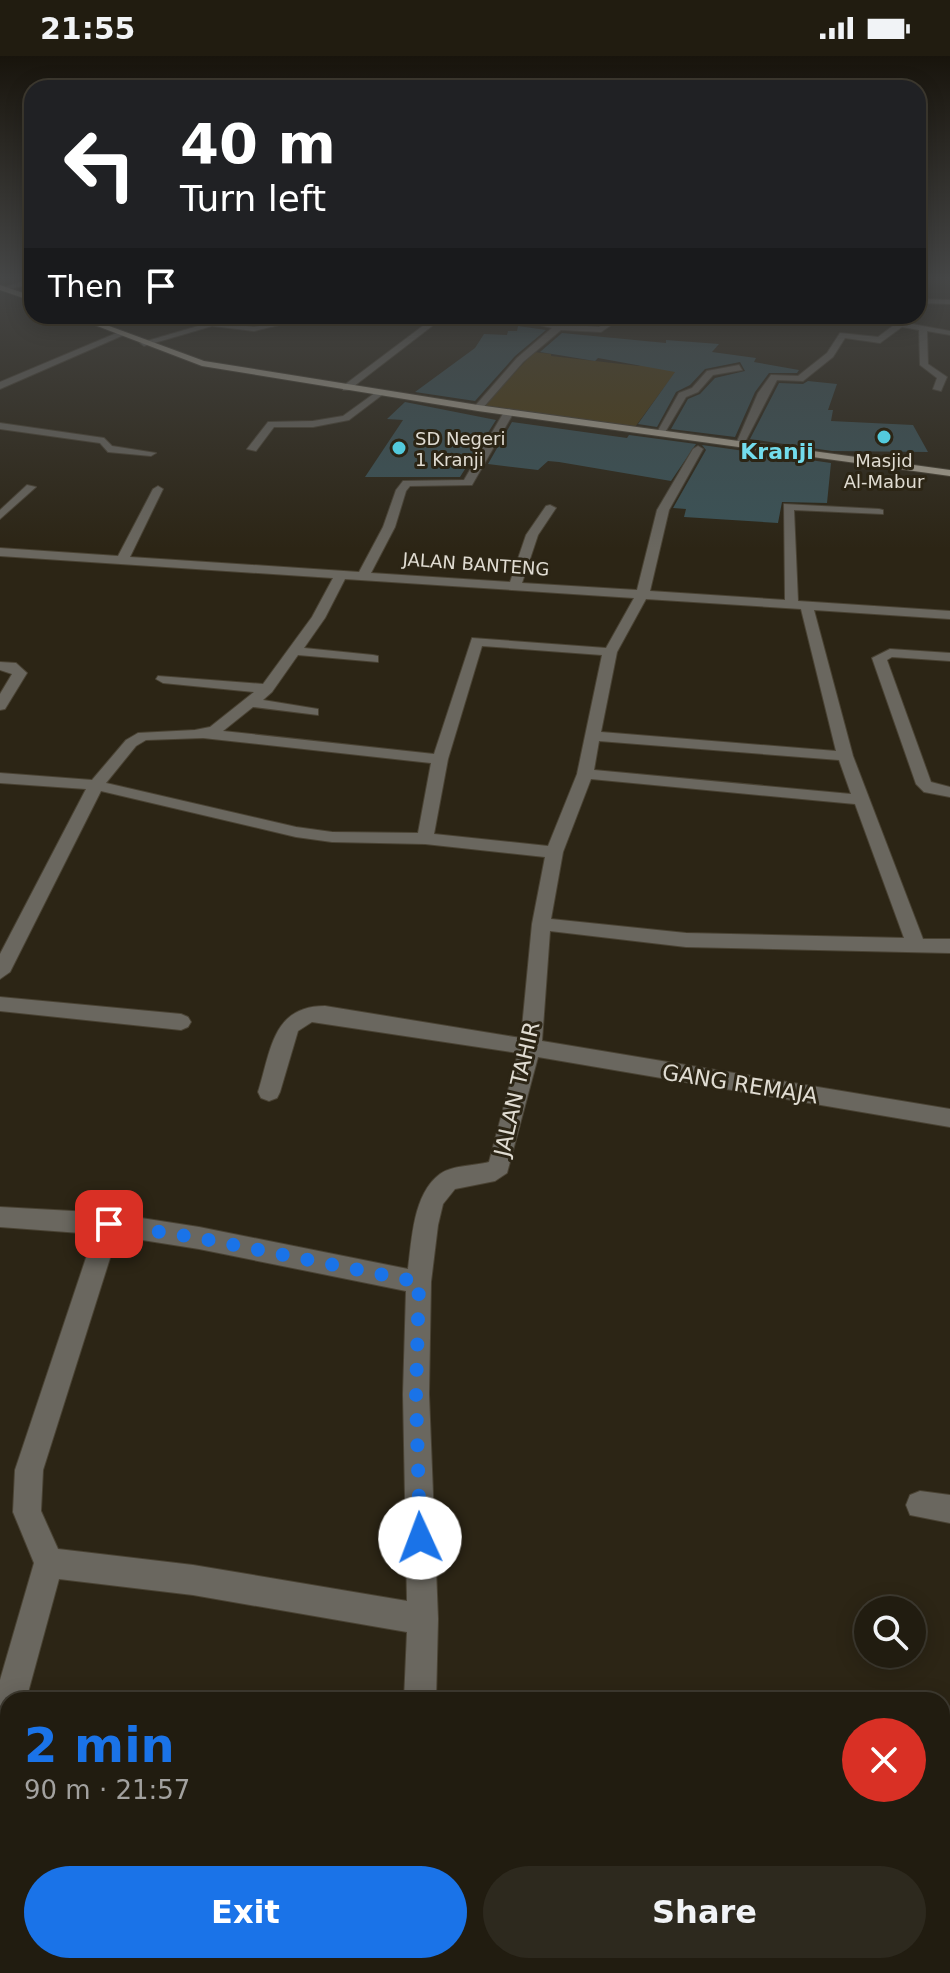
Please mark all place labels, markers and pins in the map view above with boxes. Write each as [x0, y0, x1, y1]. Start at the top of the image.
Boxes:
place label: SD Negeri 1 Kranji [415, 428, 505, 470]
marker: Masjid Al-Mabur [875, 428, 893, 446]
marker: SD Negeri 1 Kranji [390, 439, 408, 457]
place label: Masjid Al-Mabur [844, 450, 925, 492]
pin [75, 1190, 143, 1258]

